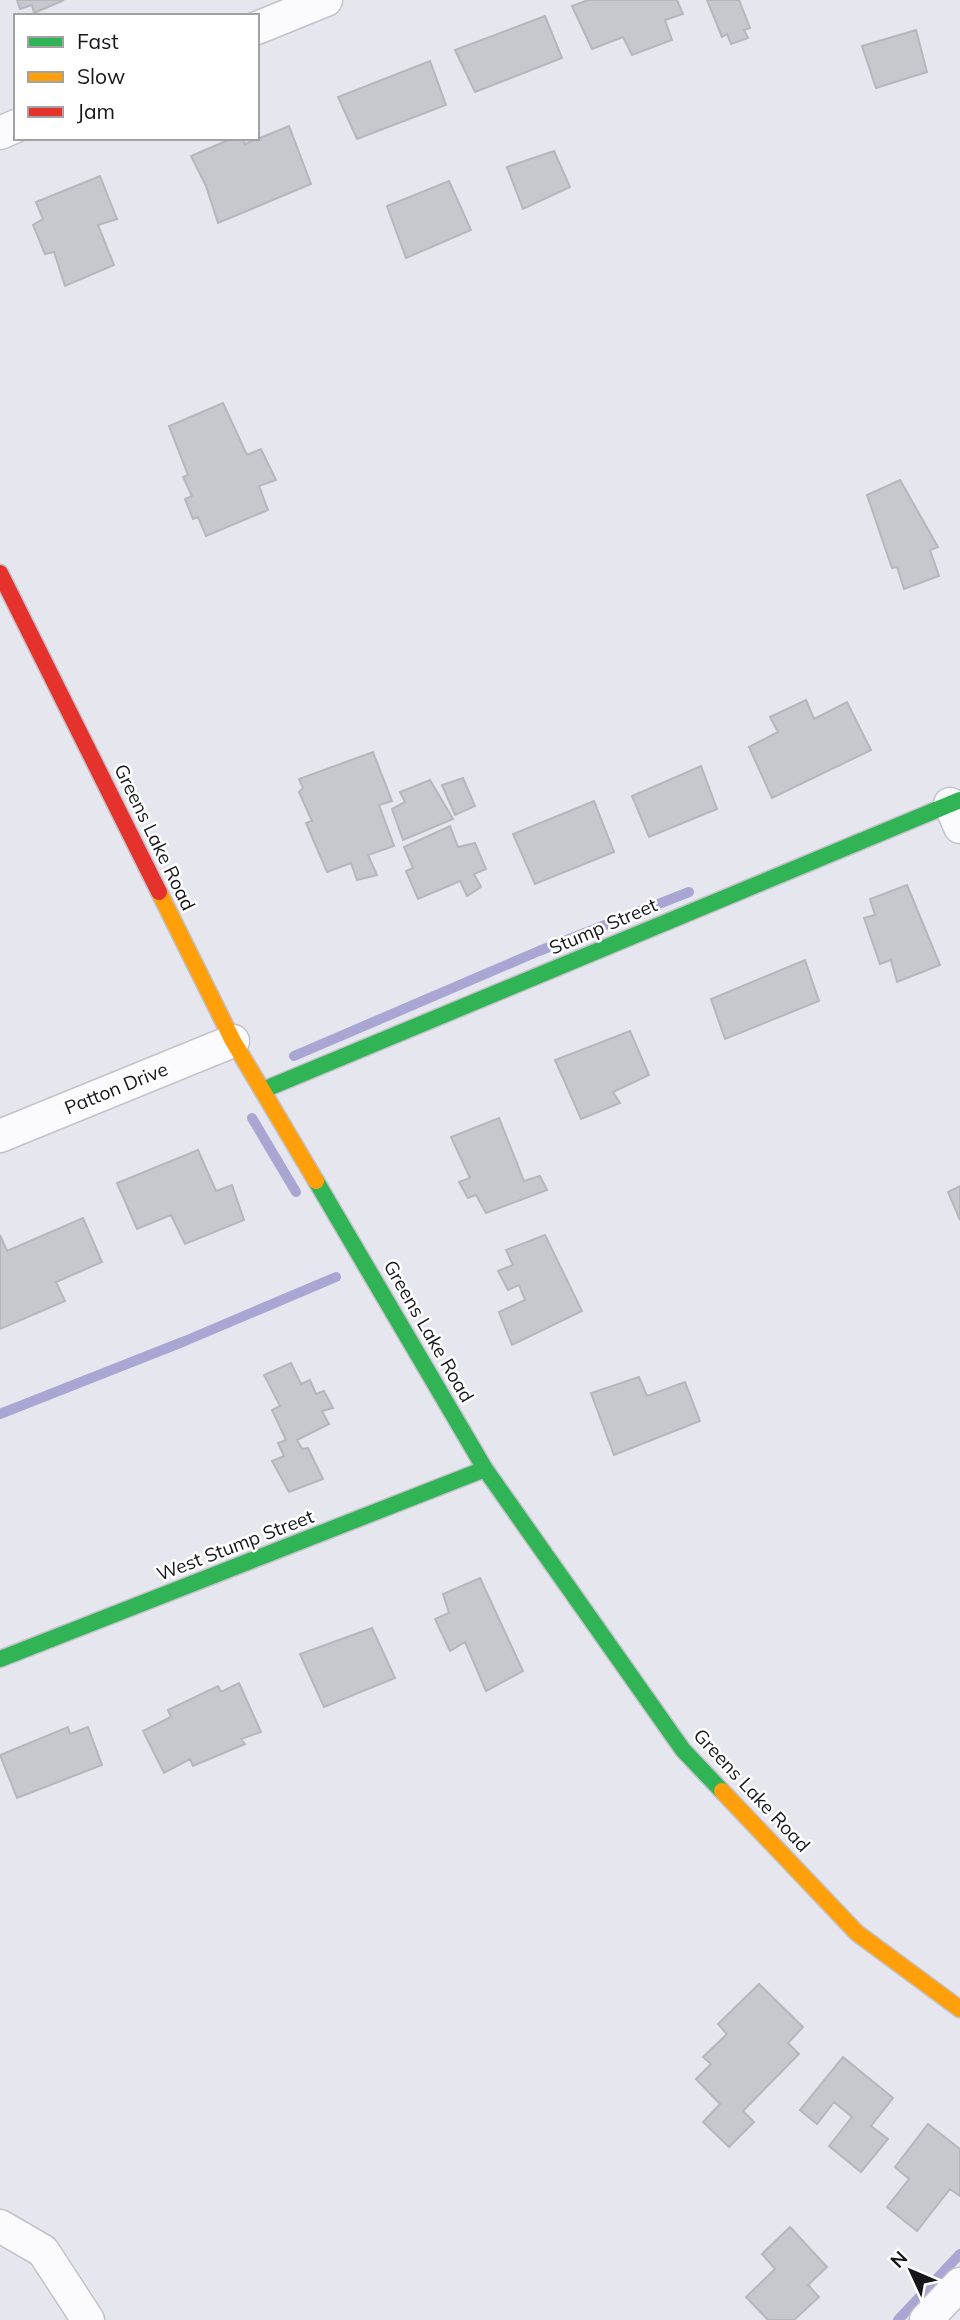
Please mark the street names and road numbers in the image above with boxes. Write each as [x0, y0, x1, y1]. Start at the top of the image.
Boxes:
street label: Greens Lake Road [109, 760, 201, 914]
street label: Stump Street [545, 892, 661, 960]
street label: Patton Drive [61, 1056, 171, 1120]
street label: Greens Lake Road [379, 1256, 479, 1406]
street label: West Stump Street [153, 1504, 317, 1586]
street label: Greens Lake Road [689, 1723, 815, 1857]

